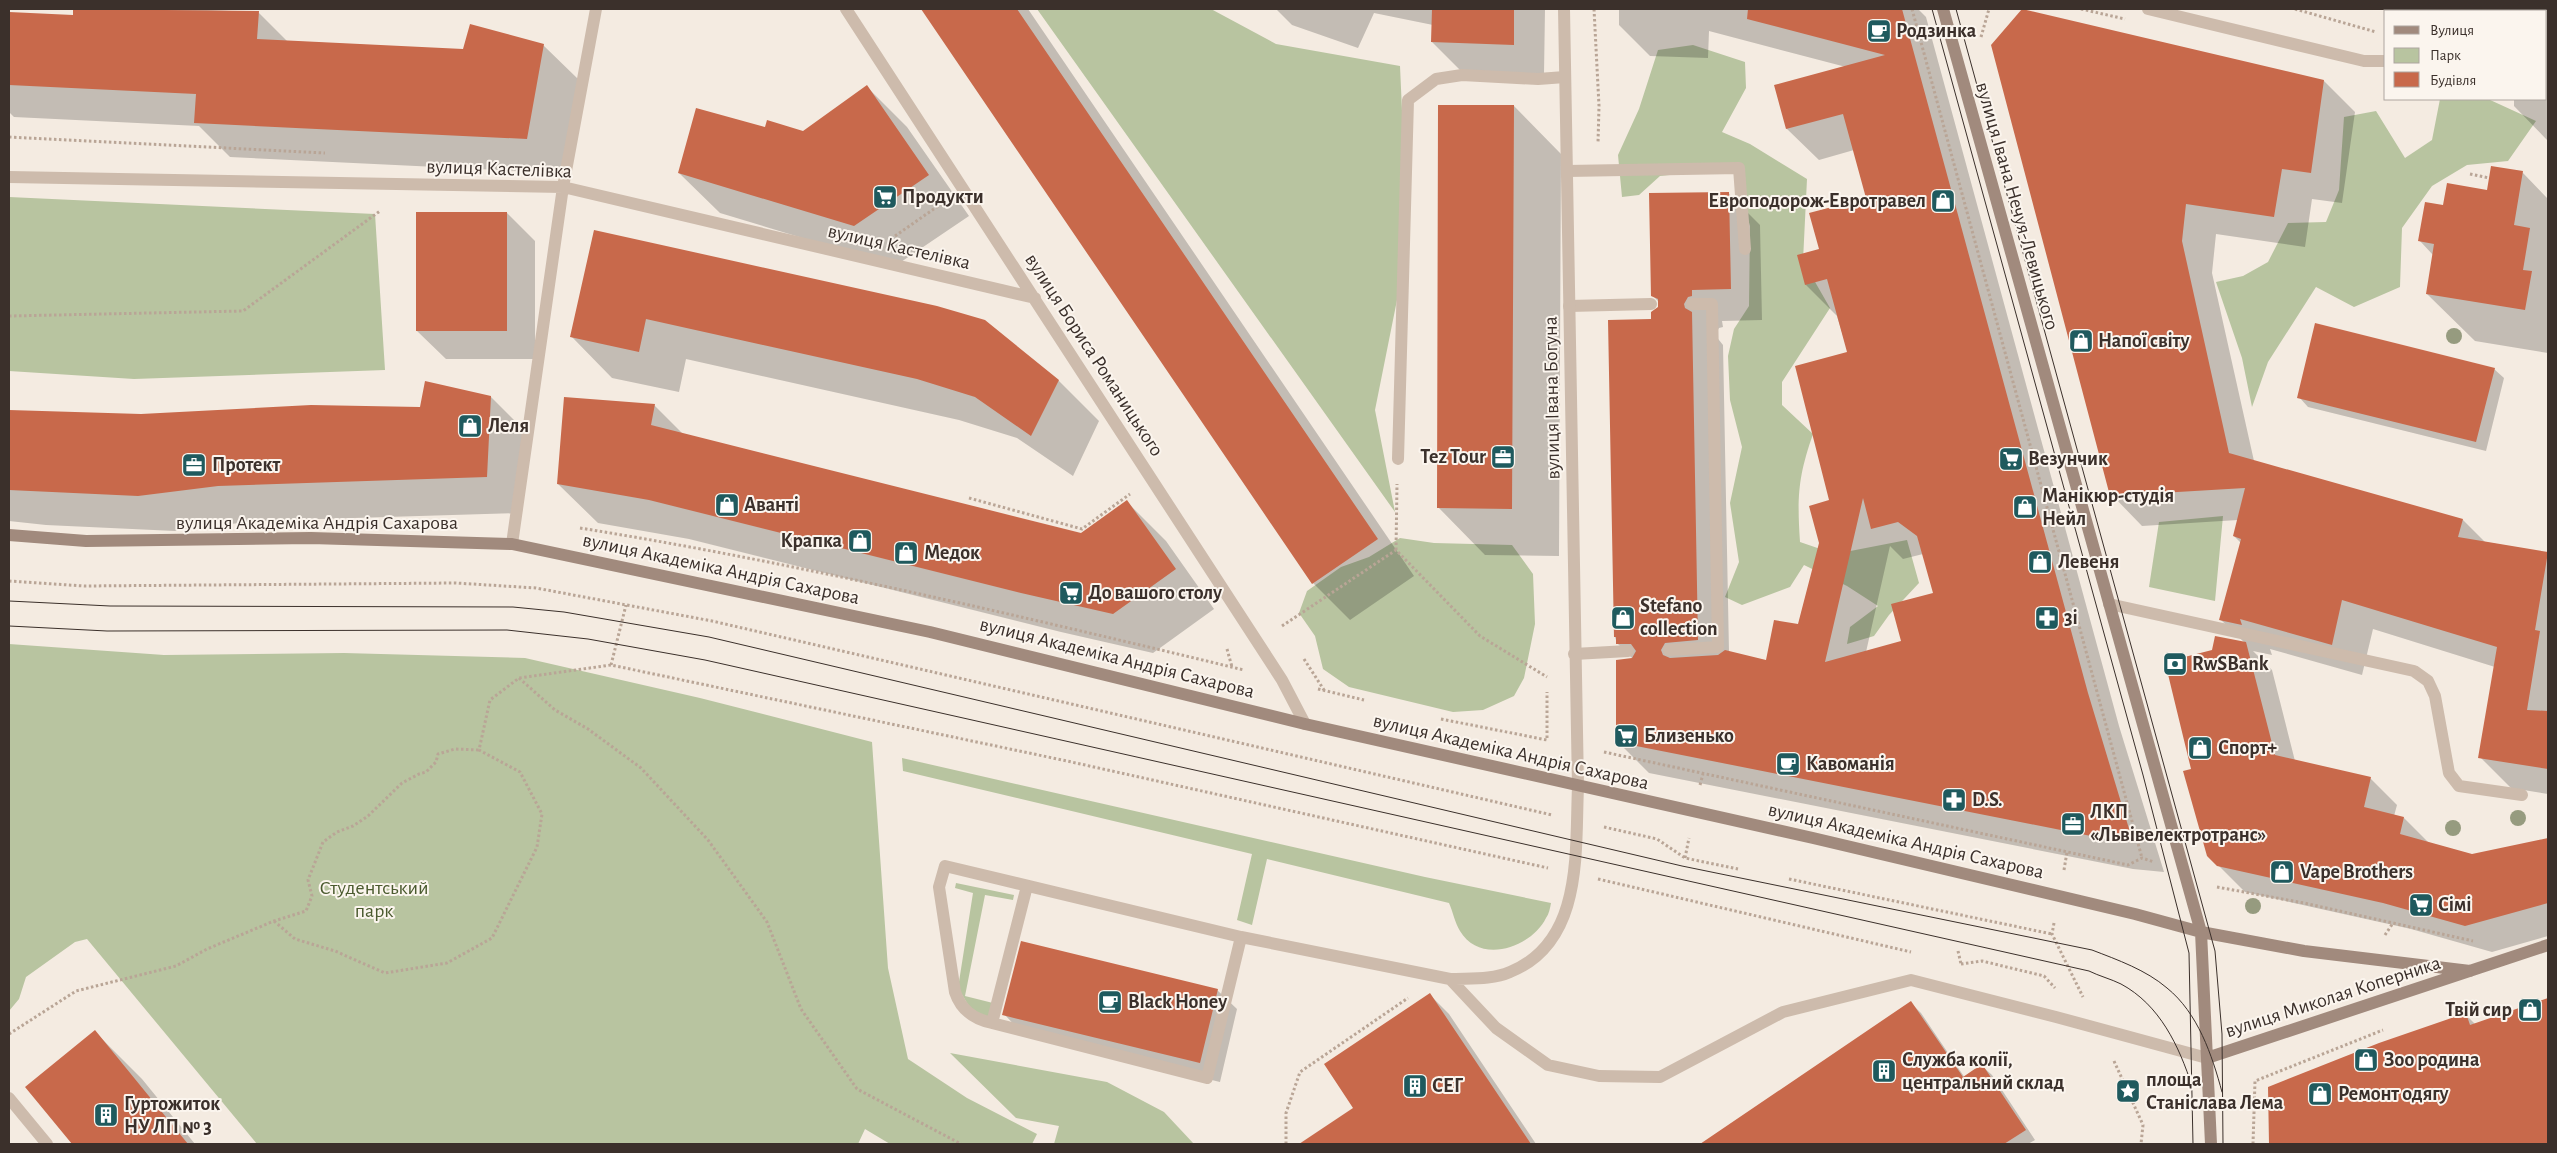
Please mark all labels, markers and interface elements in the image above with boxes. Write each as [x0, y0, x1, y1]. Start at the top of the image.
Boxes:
legend [2384, 10, 2547, 100]
cafe icon: Родзинка [1866, 18, 1892, 44]
place label: Родзинка [1896, 21, 1977, 41]
text: Вулиця [2430, 23, 2474, 38]
text: Парк [2430, 48, 2461, 63]
text: Будівля [2430, 73, 2476, 88]
street label: вулиця Івана Нечуя-Левицького [1972, 80, 2062, 332]
street label: вулиця Кастелівка [426, 156, 572, 182]
supermarket icon: Продукти [872, 184, 898, 210]
place label: Продукти [902, 187, 984, 207]
shop icon: Европодорож-Евротравел [1930, 188, 1956, 214]
place label: Европодорож-Евротравел [1708, 191, 1926, 211]
street label: вулиця Кастелівка [826, 221, 972, 273]
street label: вулиця Бориса Романицького [1021, 250, 1167, 460]
street label: вулиця Івана Богуна [1541, 316, 1563, 480]
shop icon: Напої світу [2068, 328, 2094, 354]
place label: Напої світу [2098, 331, 2189, 351]
shop icon: Леля [457, 413, 483, 439]
place label: Леля [488, 416, 529, 436]
office icon: Tez Tour [1490, 444, 1516, 470]
supermarket icon: Везунчик [1998, 446, 2024, 472]
place label: Tez Tour [1420, 447, 1486, 467]
place label: Везунчик [2028, 449, 2108, 469]
office icon: Протект [181, 452, 207, 478]
place label: Протект [212, 455, 280, 475]
place label: Манікюр-студія Нейл [2042, 486, 2174, 529]
shop icon: Аванті [714, 492, 740, 518]
shop icon: Манікюр-студія Нейл [2012, 494, 2038, 520]
place label: Аванті [744, 495, 799, 515]
street label: вулиця Академіка Андрія Сахарова [176, 513, 458, 533]
shop icon: Крапка [847, 528, 873, 554]
street label: вулиця Академіка Андрія Сахарова [581, 530, 861, 608]
place label: Крапка [781, 531, 843, 551]
shop icon: Медок [893, 540, 919, 566]
place label: Медок [924, 543, 980, 563]
shop icon: Левеня [2027, 549, 2053, 575]
place label: Левеня [2058, 552, 2119, 572]
supermarket icon: До вашого столу [1058, 580, 1084, 606]
place label: До вашого столу [1088, 583, 1222, 603]
place label: Stefano collection [1640, 596, 1718, 639]
shop icon: Stefano collection [1610, 605, 1636, 631]
pharmacy icon: 3і [2034, 605, 2060, 631]
place label: 3і [2064, 608, 2078, 628]
street label: вулиця Академіка Андрія Сахарова [978, 614, 1256, 702]
bank icon: RwSBank [2162, 651, 2188, 677]
place label: RwSBank [2192, 654, 2269, 674]
street label: вулиця Академіка Андрія Сахарова [1371, 710, 1651, 794]
supermarket icon: Близенько [1613, 723, 1639, 749]
place label: Близенько [1644, 726, 1734, 746]
shop icon: Спорт+ [2187, 735, 2213, 761]
place label: Спорт+ [2218, 738, 2277, 758]
cafe icon: Кавоманія [1775, 751, 1801, 777]
place label: Кавоманія [1806, 754, 1895, 774]
pharmacy icon: D.S. [1941, 787, 1967, 813]
place label: D.S. [1972, 790, 2003, 810]
street label: вулиця Академіка Андрія Сахарова [1766, 799, 2046, 883]
place label: ЛКП «Львівелектротранс» [2090, 802, 2266, 845]
office icon: ЛКП «Львівелектротранс» [2060, 811, 2086, 837]
shop icon: Vape Brothers [2269, 859, 2295, 885]
place label: Vape Brothers [2300, 862, 2413, 882]
park label: Студентський парк [319, 878, 429, 921]
supermarket icon: Сімі [2408, 892, 2434, 918]
place label: Сімі [2438, 895, 2472, 915]
street label: вулиця Миколая Коперника [2223, 953, 2443, 1041]
cafe icon: Black Honey [1097, 989, 1123, 1015]
place label: Black Honey [1128, 992, 1227, 1012]
shop icon: Твій сир [2517, 997, 2543, 1023]
place label: Твій сир [2445, 1000, 2512, 1020]
shop icon: Зоо родина [2353, 1047, 2379, 1073]
place label: Служба колії, центральний склад [1902, 1050, 2065, 1093]
place label: Зоо родина [2384, 1050, 2480, 1070]
building icon: Служба колії, центральний склад [1871, 1058, 1897, 1084]
place label: площа Станіслава Лема [2146, 1070, 2284, 1113]
building icon: СЕГ [1402, 1073, 1428, 1099]
place label: СЕГ [1432, 1076, 1464, 1096]
place icon: площа Станіслава Лема [2115, 1078, 2141, 1104]
shop icon: Ремонт одягу [2307, 1081, 2333, 1107]
place label: Ремонт одягу [2338, 1084, 2449, 1104]
place label: Гуртожиток НУ ЛП № 3 [124, 1094, 220, 1137]
building icon: Гуртожиток НУ ЛП № 3 [93, 1102, 119, 1128]

